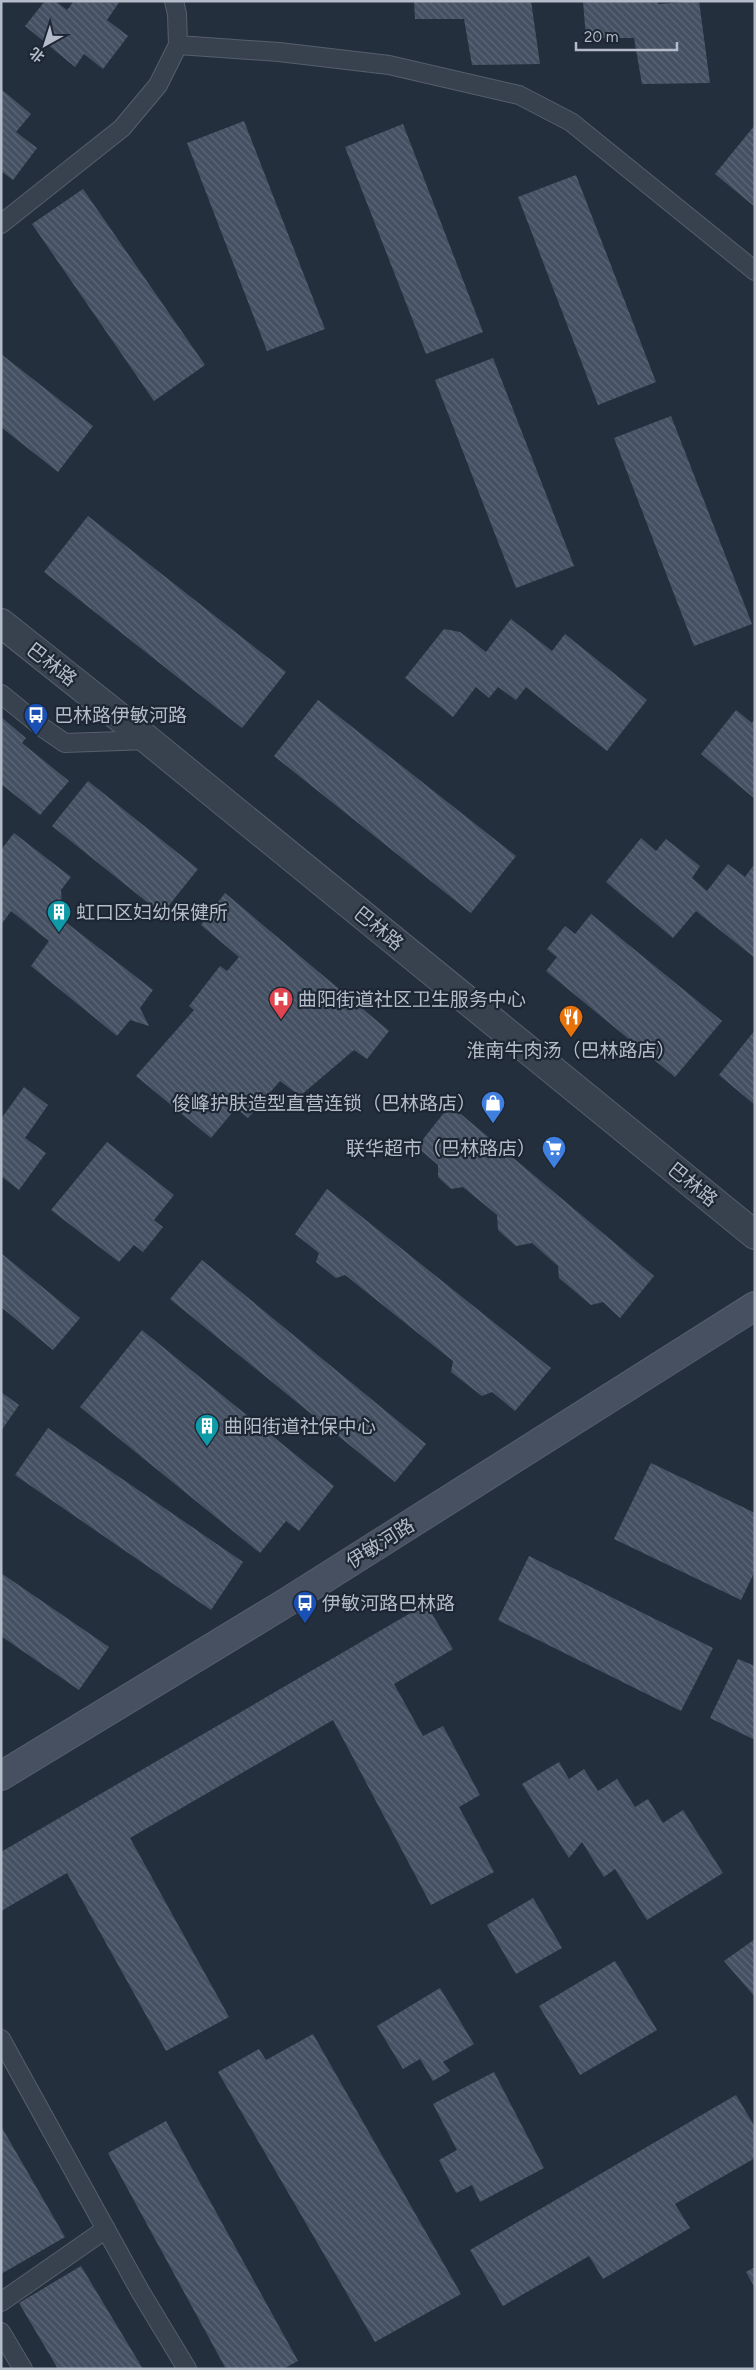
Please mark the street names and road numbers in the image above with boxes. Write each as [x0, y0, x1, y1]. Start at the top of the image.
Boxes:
street label: 巴林路 [22, 638, 81, 691]
street label: 巴林路 [349, 902, 408, 955]
street label: 巴林路 [663, 1158, 722, 1211]
street label: 伊敏河路 [342, 1514, 419, 1573]

